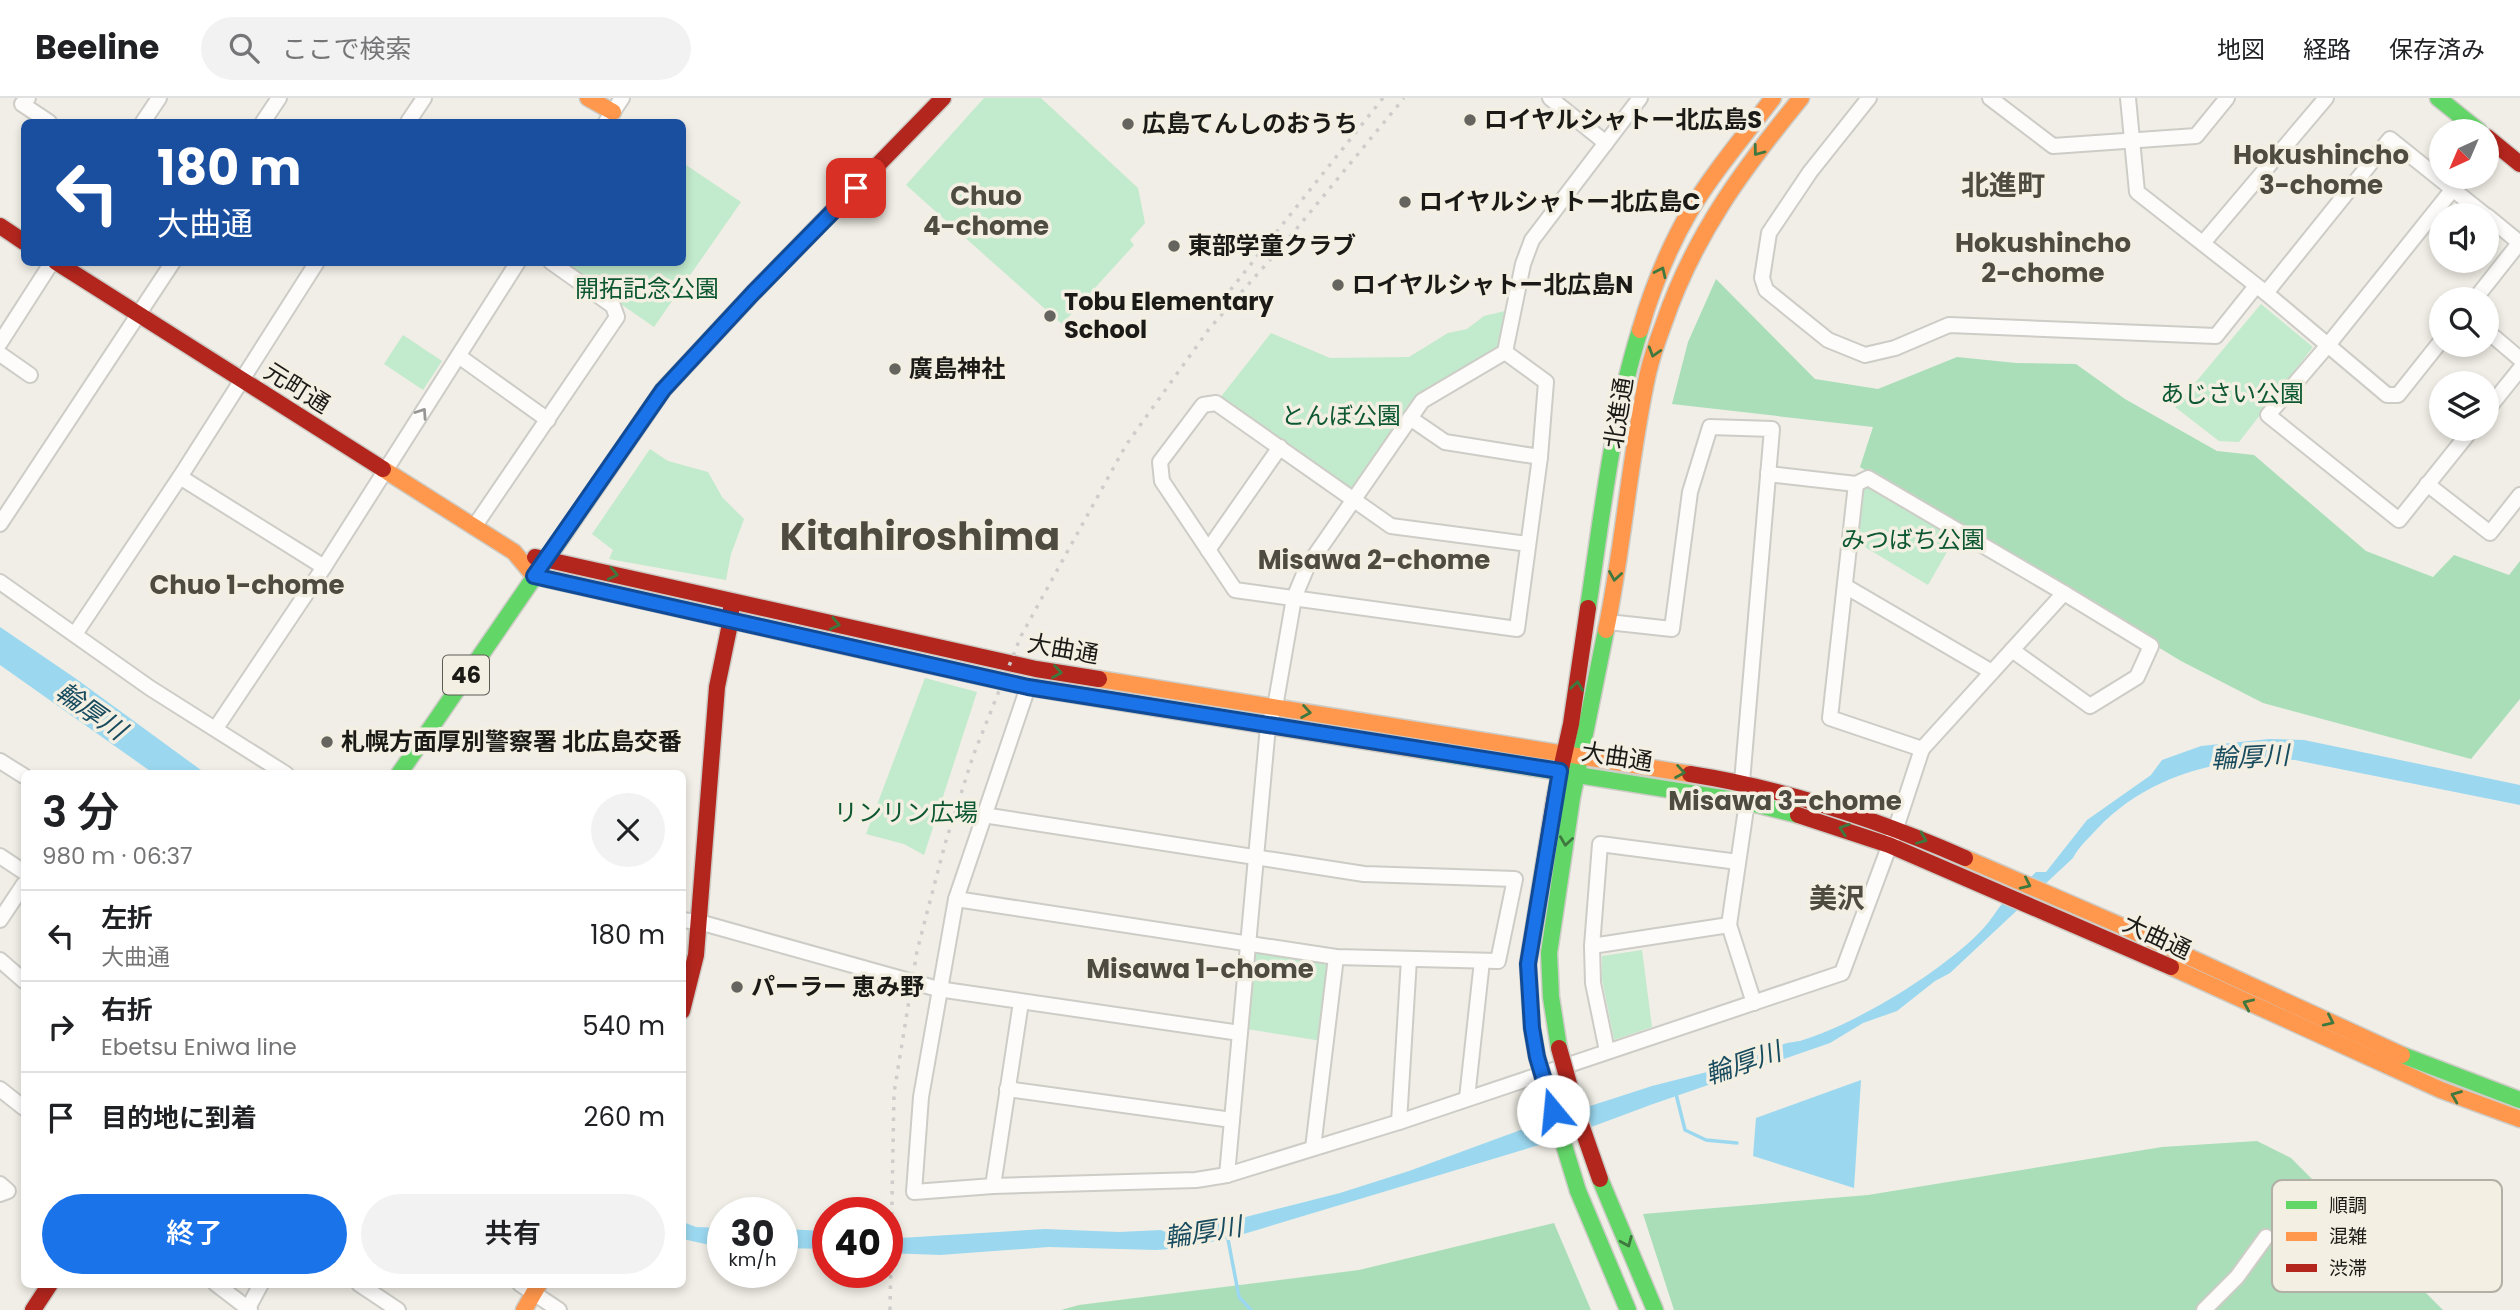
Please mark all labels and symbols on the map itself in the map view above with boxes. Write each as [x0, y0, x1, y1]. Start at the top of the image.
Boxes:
place label: ロイヤルシャトー北広島S [1484, 103, 1762, 136]
place label: 広島てんしのおうち [1142, 107, 1358, 140]
marker: ロイヤルシャトー北広島S [1462, 112, 1478, 128]
marker: 広島てんしのおうち [1120, 116, 1136, 132]
north arrow [2429, 119, 2499, 189]
district label: Hokushincho 3-chome [2233, 137, 2409, 203]
one-way arrow [1753, 143, 1766, 156]
pin [826, 158, 886, 218]
district label: 北進町 [1961, 166, 2045, 205]
district label: Chuo 4-chome [923, 178, 1049, 244]
place label: ロイヤルシャトー北広島C [1419, 185, 1701, 218]
marker: ロイヤルシャトー北広島C [1397, 194, 1413, 210]
district label: Hokushincho 2-chome [1955, 225, 2131, 291]
place label: 東部学童クラブ [1188, 229, 1356, 262]
marker: 東部学童クラブ [1166, 238, 1182, 254]
one-way arrow [1653, 267, 1667, 280]
place label: ロイヤルシャトー北広島N [1352, 268, 1633, 301]
park label: 開拓記念公園 [575, 272, 719, 305]
marker: ロイヤルシャトー北広島N [1330, 277, 1346, 293]
place label: Tobu Elementary School [1064, 285, 1275, 346]
marker: Tobu Elementary School [1042, 308, 1058, 324]
one-way arrow [1648, 346, 1663, 358]
place label: 廣島神社 [909, 352, 1005, 385]
street label: 元町通 [258, 355, 337, 421]
marker: 廣島神社 [887, 361, 903, 377]
street label: 北進通 [1597, 375, 1640, 451]
park label: あじさい公園 [2160, 377, 2304, 410]
park label: とんぼ公園 [1281, 399, 1401, 432]
one-way arrow [414, 408, 426, 421]
district label: Kitahiroshima [780, 510, 1060, 563]
park label: みつばち公園 [1841, 523, 1985, 556]
district label: Misawa 2-chome [1258, 542, 1490, 578]
one-way arrow [607, 566, 619, 581]
district label: Chuo 1-chome [149, 567, 345, 603]
one-way arrow [1608, 570, 1623, 582]
one-way arrow [829, 616, 841, 631]
street label: 大曲通 [1025, 626, 1101, 671]
road number: 46 [443, 656, 489, 694]
one-way arrow [1051, 664, 1063, 679]
water label: 輪厚川 [49, 674, 136, 750]
one-way arrow [1569, 680, 1584, 692]
one-way arrow [1300, 704, 1312, 719]
place label: 札幌方面厚別警察署 北広島交番 [341, 725, 682, 758]
marker: 札幌方面厚別警察署 北広島交番 [319, 734, 335, 750]
street label: 大曲通 [1579, 735, 1655, 778]
water label: 輪厚川 [2210, 737, 2293, 777]
one-way arrow [1674, 764, 1686, 779]
district label: Misawa 3-chome [1668, 783, 1902, 819]
park label: リンリン広場 [834, 796, 978, 829]
one-way arrow [1838, 823, 1850, 837]
one-way arrow [1915, 831, 1927, 845]
one-way arrow [1558, 835, 1573, 847]
one-way arrow [2018, 876, 2031, 890]
district label: 美沢 [1809, 879, 1865, 918]
street label: 大曲通 [2118, 906, 2197, 967]
district label: Misawa 1-chome [1086, 951, 1314, 987]
place label: パーラー 恵み野 [751, 970, 924, 1003]
marker: パーラー 恵み野 [729, 979, 745, 995]
one-way arrow [2243, 998, 2255, 1012]
one-way arrow [2322, 1013, 2334, 1027]
water label: 輪厚川 [1700, 1032, 1789, 1093]
position arrow [1516, 1074, 1590, 1148]
one-way arrow [2451, 1090, 2463, 1104]
legend [2272, 1180, 2502, 1292]
text: 順調 [2329, 1192, 2367, 1219]
speed limit sign: 40 [812, 1197, 903, 1288]
water label: 輪厚川 [1162, 1208, 1247, 1256]
text: 混雑 [2329, 1223, 2367, 1250]
one-way arrow [1618, 1236, 1632, 1248]
text: 渋滞 [2329, 1255, 2367, 1282]

